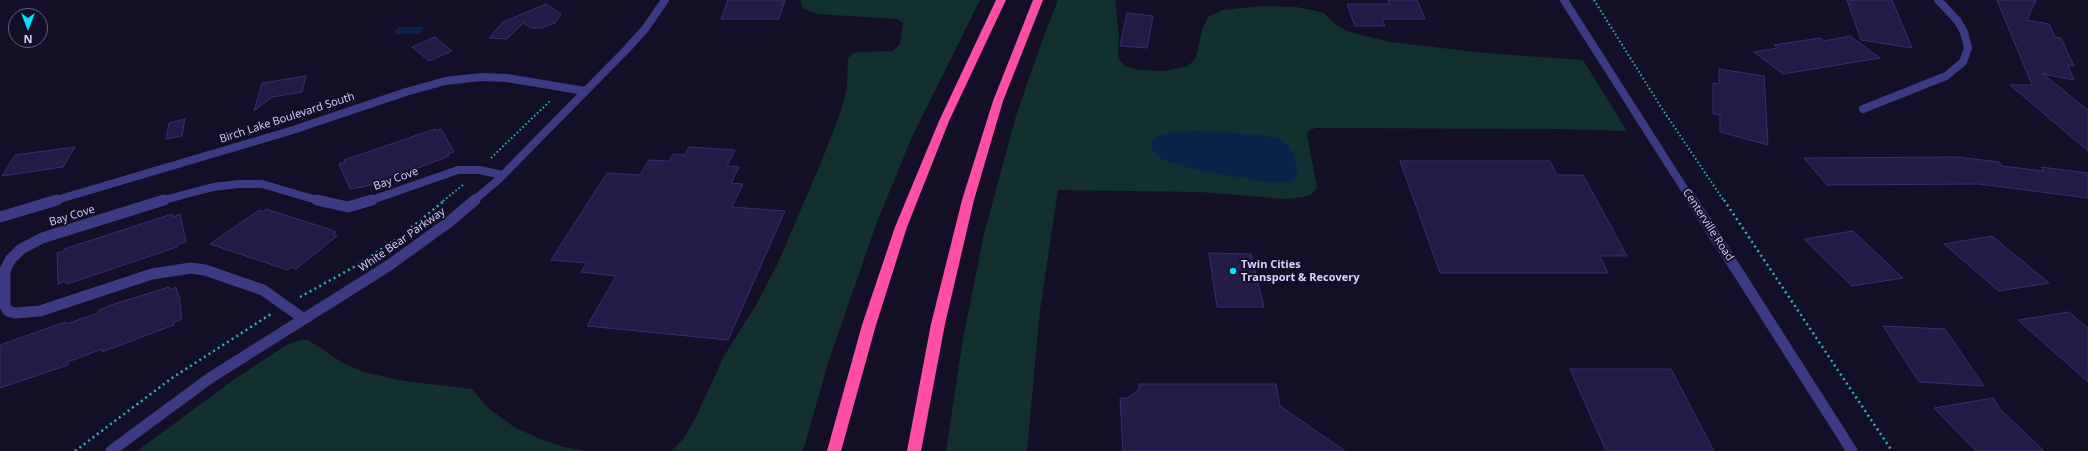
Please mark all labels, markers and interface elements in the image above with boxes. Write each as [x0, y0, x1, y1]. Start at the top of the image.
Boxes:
north arrow [8, 8, 48, 48]
text: N [24, 32, 32, 47]
street label: Birch Lake Boulevard South [218, 90, 356, 146]
street label: Bay Cove [372, 165, 420, 193]
street label: Centerville Road [1680, 186, 1736, 264]
street label: Bay Cove [48, 203, 96, 229]
street label: White Bear Parkway [356, 205, 448, 275]
place label: Twin Cities Transport & Recovery [1241, 258, 1359, 284]
marker: Twin Cities Transport & Recovery [1228, 266, 1238, 276]

